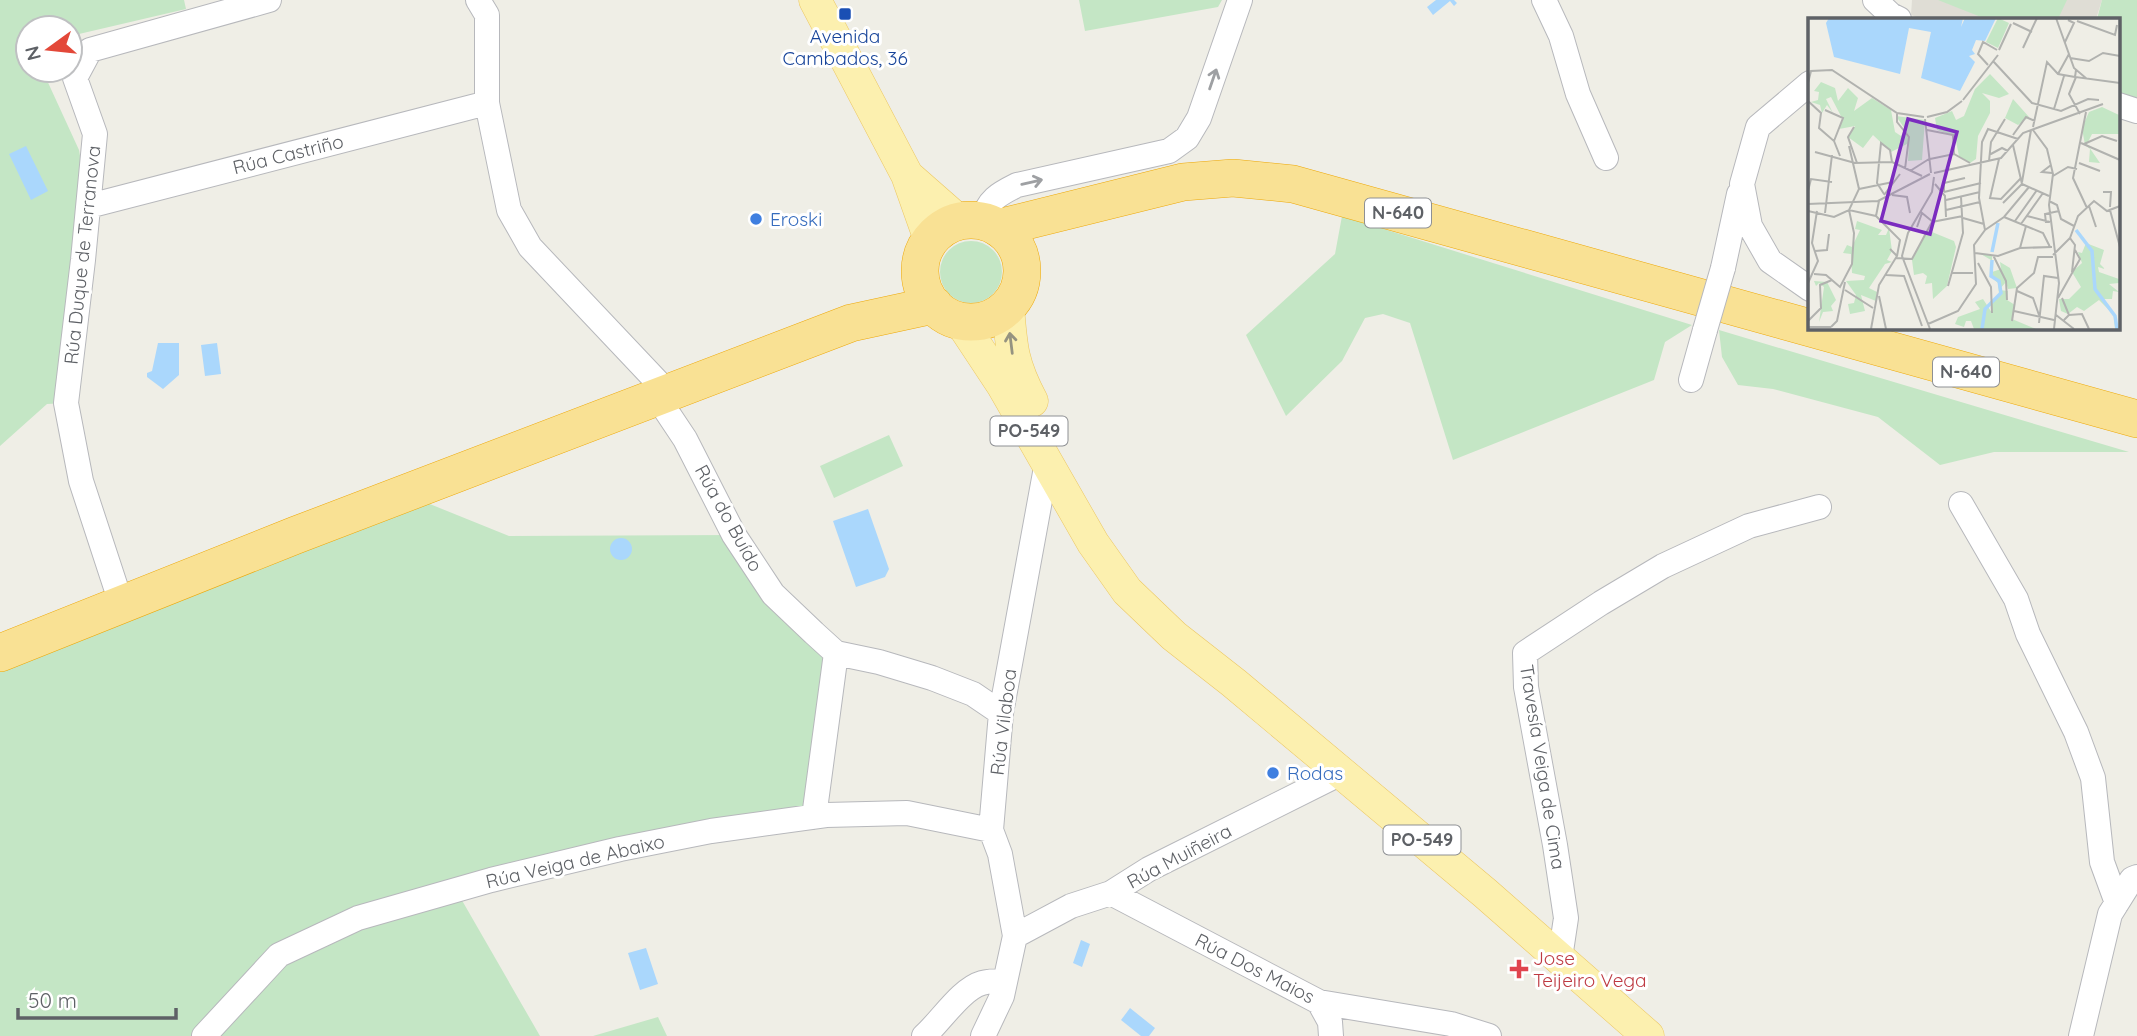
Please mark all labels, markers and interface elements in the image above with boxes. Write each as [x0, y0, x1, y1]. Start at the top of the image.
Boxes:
marker: Avenida Cambados, 36 [837, 6, 853, 22]
north arrow [14, 14, 84, 84]
inset map [1808, 18, 2120, 329]
place label: Avenida Cambados, 36 [782, 24, 908, 70]
text: N [19, 44, 46, 63]
one-way arrow [1208, 68, 1220, 90]
street label: Rúa Castriño [230, 129, 346, 179]
street label: Rúa Duque de Terranova [59, 144, 105, 366]
one-way arrow [1020, 174, 1043, 188]
road number: N-640 [1365, 198, 1431, 228]
place label: Eroski [770, 207, 822, 231]
marker: Eroski [748, 211, 764, 227]
one-way arrow [1005, 333, 1018, 355]
road number: N-640 [1933, 358, 1999, 386]
road number: PO-549 [990, 416, 1068, 446]
street label: Rúa do Buído [690, 460, 768, 576]
street label: Travesía Veiga de Cima [1515, 663, 1571, 871]
street label: Rúa Vilaboa [985, 667, 1021, 777]
place label: Rodas [1287, 761, 1343, 785]
marker: Rodas [1265, 765, 1281, 781]
street label: Rúa Muiñeira [1123, 818, 1235, 894]
road number: PO-549 [1384, 826, 1460, 854]
street label: Rúa Veiga de Abaixo [483, 829, 667, 893]
street label: Rúa Dos Maios [1191, 928, 1319, 1008]
place label: Jose Teijeiro Vega [1533, 946, 1647, 992]
marker: Jose Teijeiro Vega [1511, 961, 1527, 977]
scale bar [18, 976, 175, 1020]
text: 50 m [28, 987, 77, 1013]

